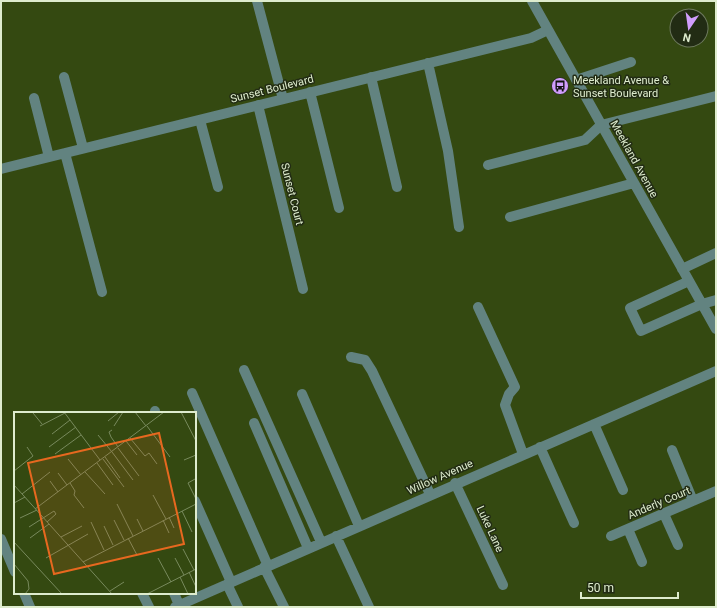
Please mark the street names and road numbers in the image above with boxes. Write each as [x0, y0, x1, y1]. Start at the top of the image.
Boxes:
street label: Sunset Boulevard [229, 72, 315, 106]
street label: Meekland Avenue [607, 118, 661, 200]
street label: Sunset Court [278, 162, 306, 227]
street label: Willow Avenue [405, 457, 475, 497]
street label: Anderly Court [626, 484, 693, 522]
street label: Luke Lane [474, 504, 506, 554]

